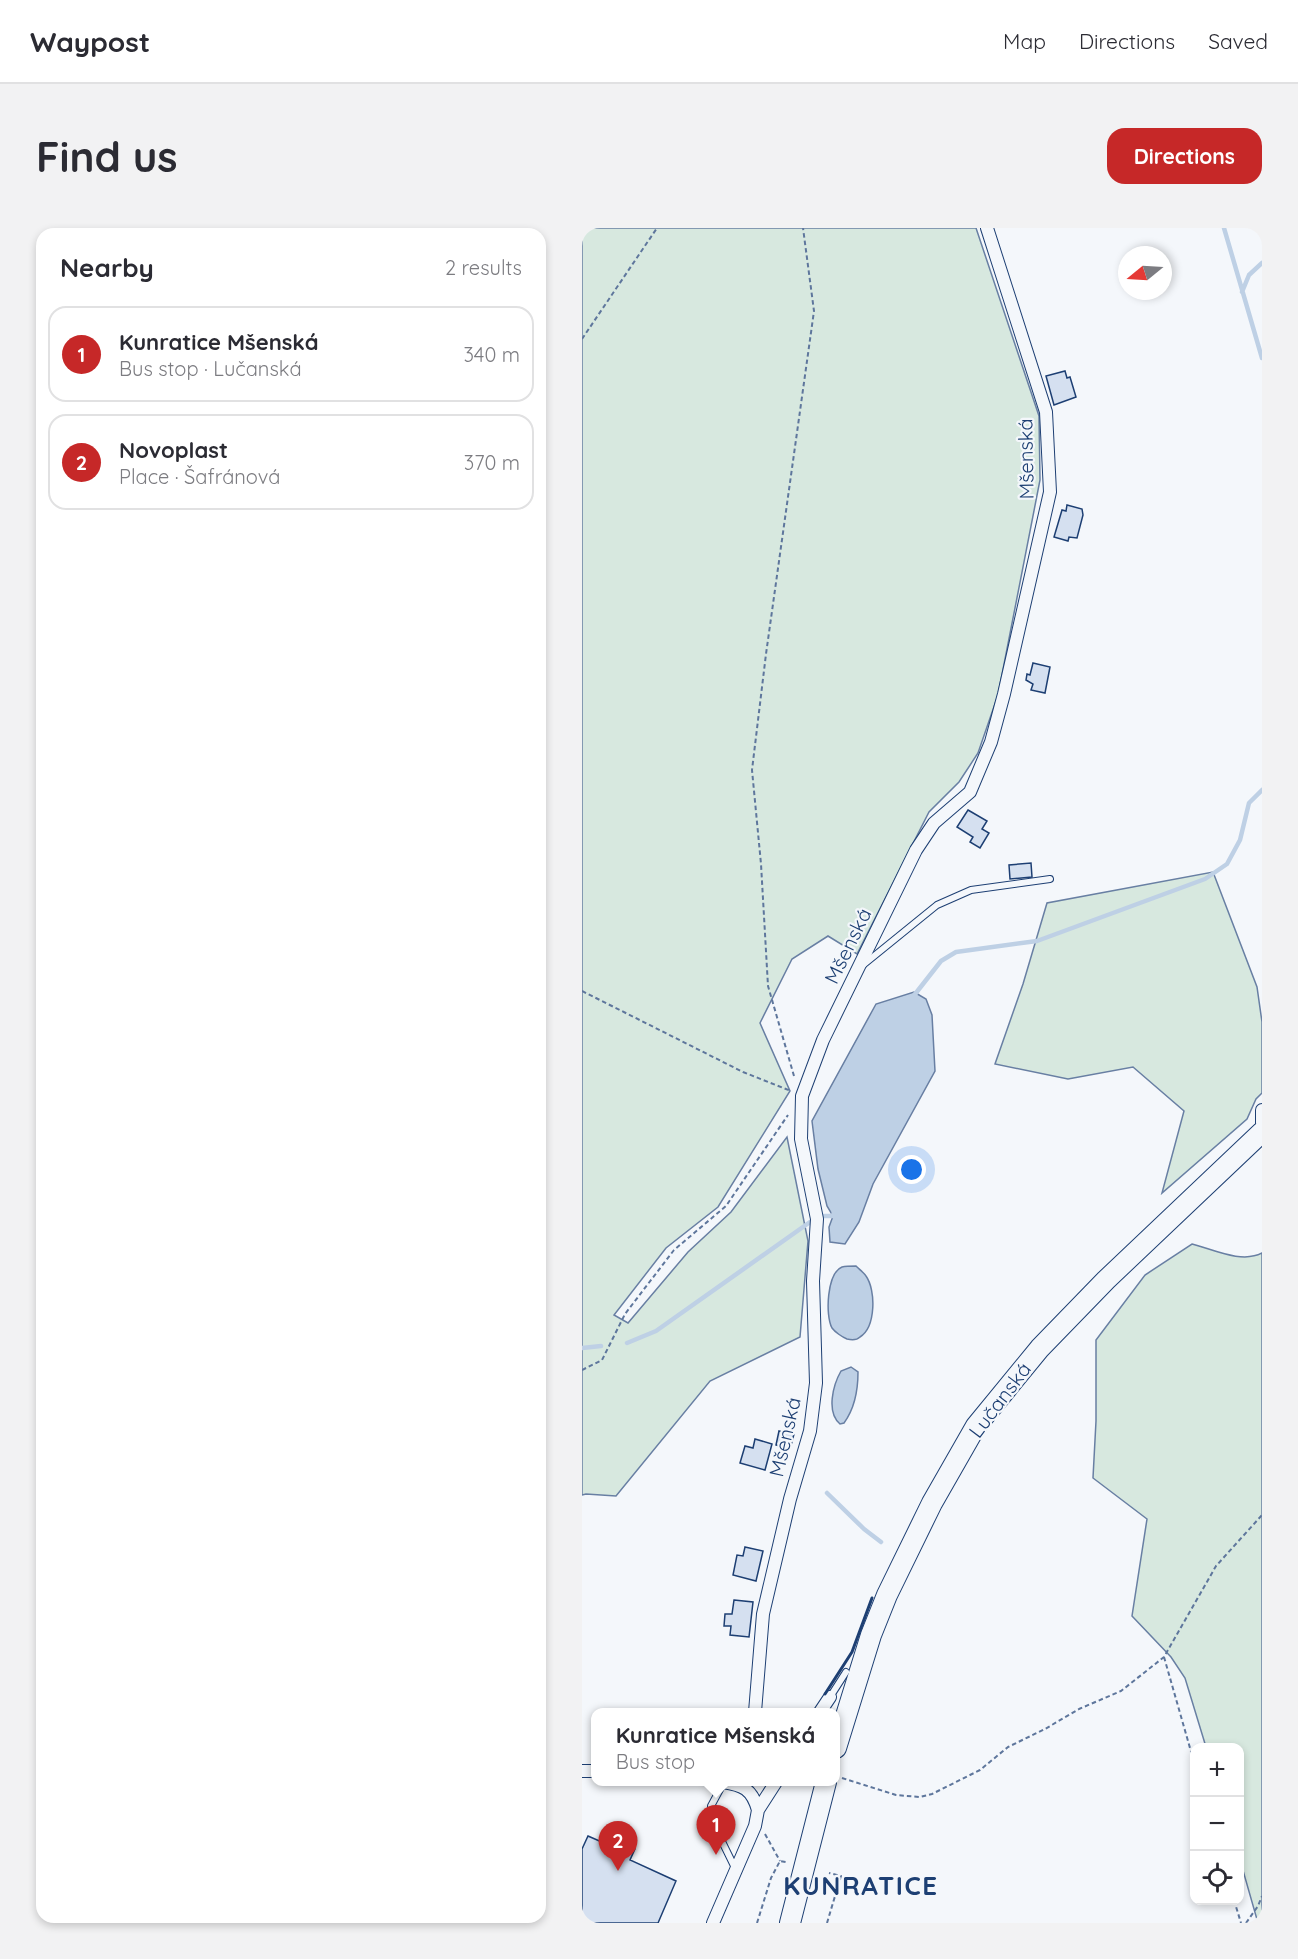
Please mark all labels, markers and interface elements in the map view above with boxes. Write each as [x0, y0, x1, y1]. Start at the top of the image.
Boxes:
text: Waypost [30, 24, 150, 59]
text: Map [1003, 28, 1046, 54]
text: Directions [1079, 28, 1175, 54]
text: Saved [1208, 28, 1268, 54]
button: Directions [1107, 128, 1262, 184]
text: Find us [36, 130, 178, 183]
north arrow [1118, 246, 1172, 300]
text: Nearby [60, 251, 154, 284]
text: 2 results [445, 255, 522, 280]
text: Kunratice Mšenská [119, 328, 319, 356]
text: 1 [78, 342, 85, 367]
text: 340 m [463, 342, 520, 367]
text: Bus stop · Lučanská [119, 356, 302, 381]
street label: Mšenská [1012, 418, 1039, 500]
text: Novoplast [119, 436, 228, 464]
text: 2 [76, 450, 87, 475]
text: 370 m [464, 450, 520, 475]
text: Place · Šafránová [119, 464, 280, 489]
street label: Mšenská [819, 904, 877, 988]
your location [897, 1155, 926, 1184]
street label: Lučanská [963, 1357, 1036, 1442]
street label: Mšenská [763, 1395, 806, 1479]
popup [591, 1708, 840, 1786]
text: Kunratice Mšenská [616, 1721, 815, 1749]
map controls [1190, 1743, 1244, 1905]
button: + [1190, 1743, 1244, 1797]
text: Bus stop [616, 1749, 695, 1774]
button: − [1190, 1797, 1244, 1851]
pin: 1 [696, 1806, 736, 1855]
pin: 2 [598, 1822, 638, 1871]
button: locate [1190, 1851, 1244, 1905]
district label: KUNRATICE [783, 1869, 939, 1902]

